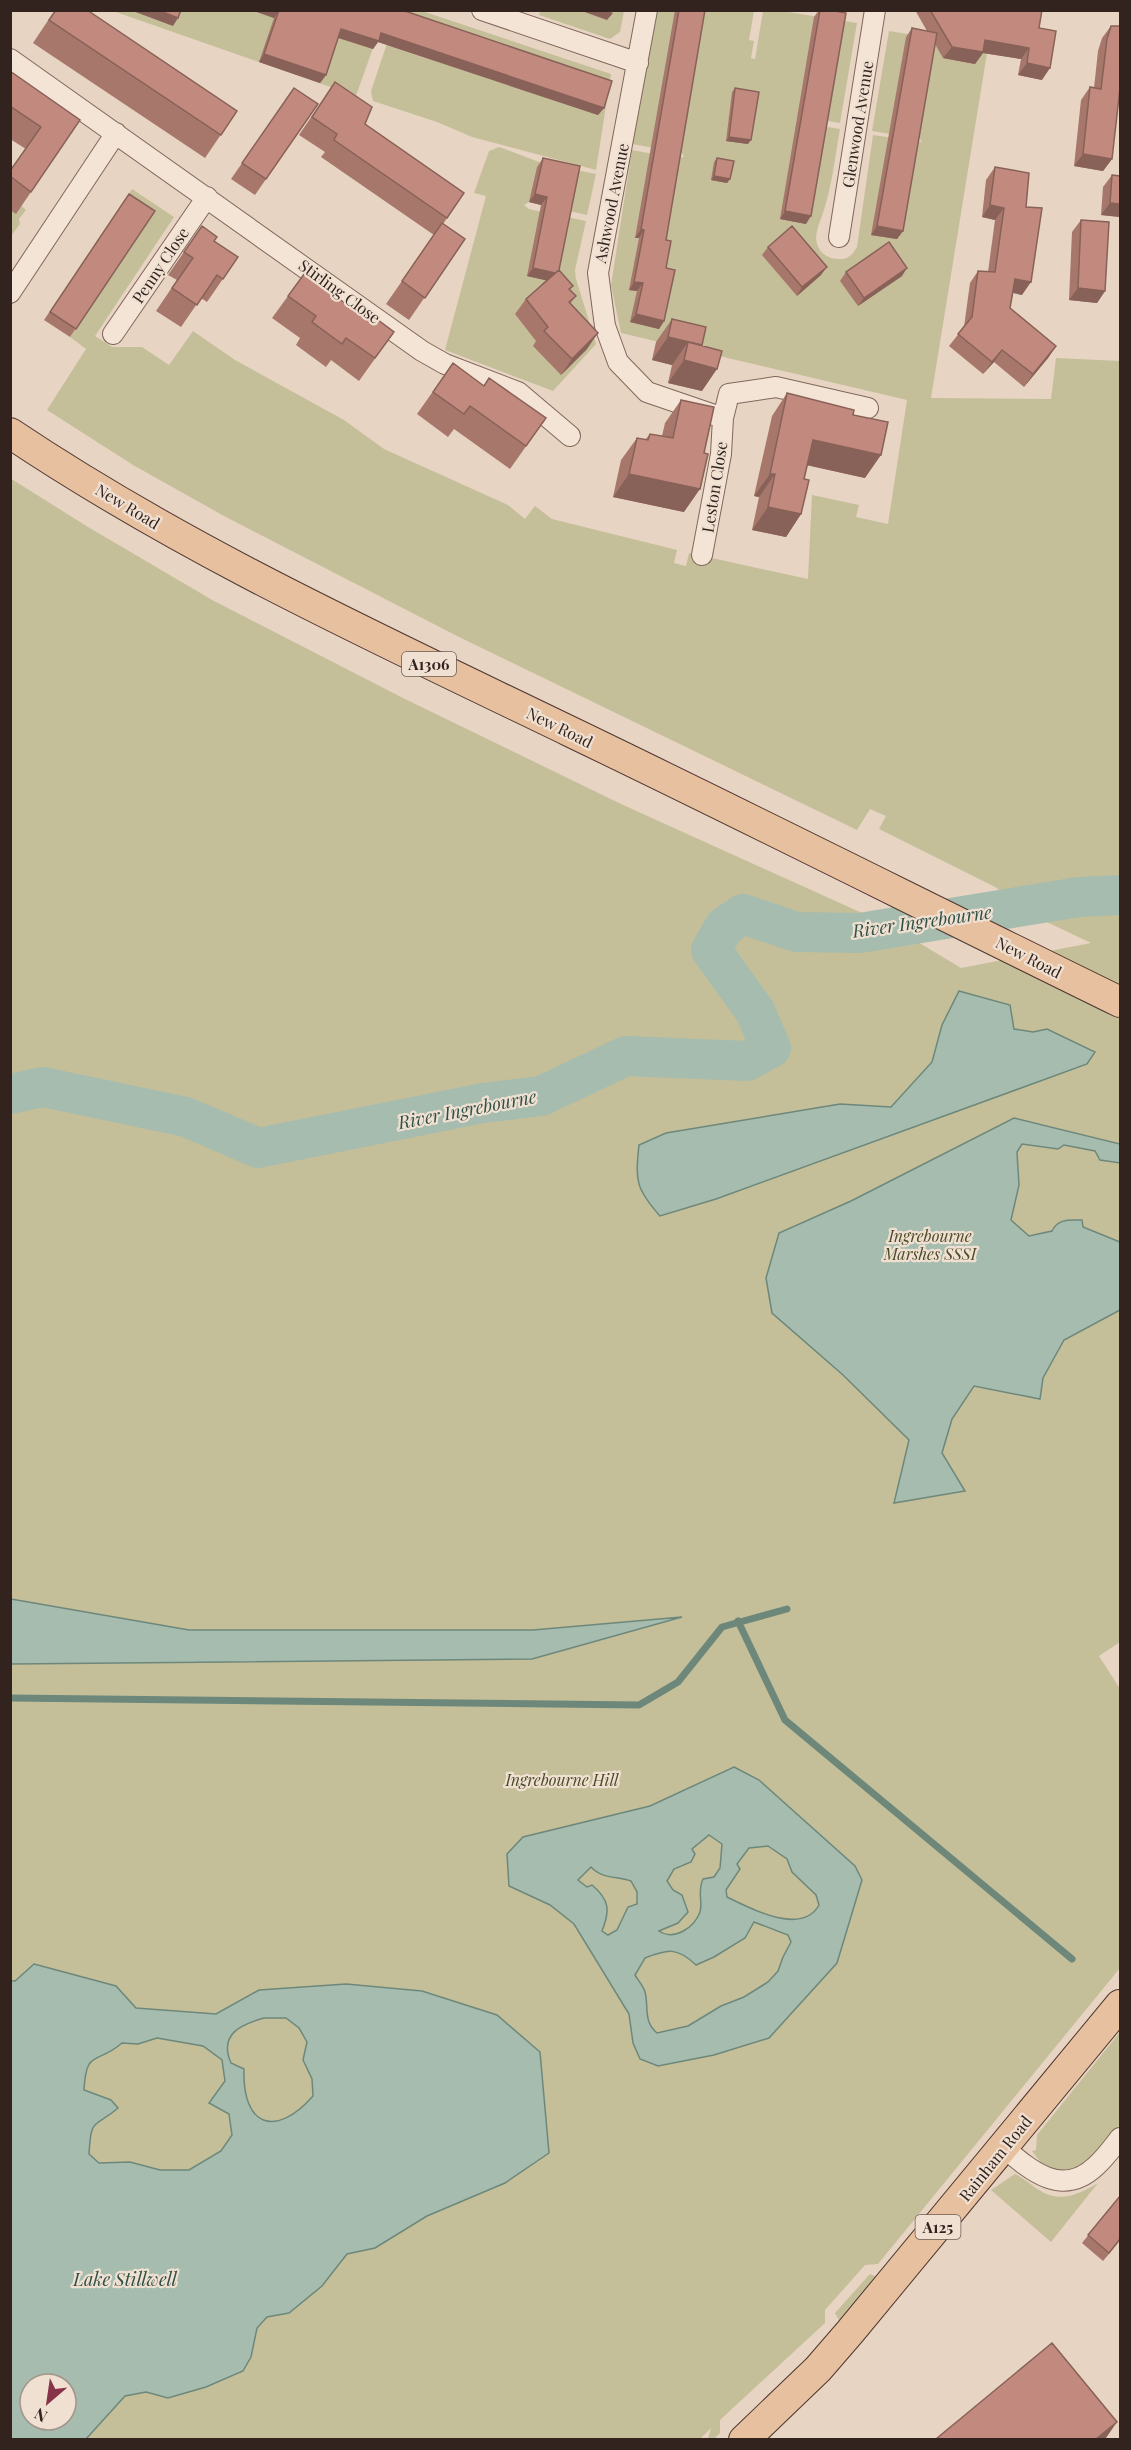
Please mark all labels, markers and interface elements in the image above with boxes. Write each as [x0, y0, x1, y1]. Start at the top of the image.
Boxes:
street label: Glenwood Avenue [837, 59, 877, 189]
street label: Ashwood Avenue [589, 141, 633, 266]
street label: Penny Close [127, 223, 193, 307]
street label: Stirling Close [295, 254, 385, 328]
street label: Leston Close [696, 440, 732, 534]
street label: New Road [92, 479, 164, 533]
road number: A1306 [402, 652, 456, 676]
street label: New Road [523, 702, 597, 752]
water label: River Ingrebourne [850, 899, 993, 943]
street label: New Road [992, 931, 1066, 983]
water label: River Ingrebourne [395, 1084, 538, 1134]
park label: Ingrebourne Marshes SSSI [883, 1225, 978, 1264]
park label: Ingrebourne Hill [504, 1769, 619, 1790]
street label: Rainham Road [954, 2111, 1036, 2205]
road number: A125 [916, 2215, 960, 2239]
water label: Lake Stillwell [72, 2267, 178, 2291]
north arrow [18, 2372, 78, 2432]
text: N [30, 2403, 51, 2428]

